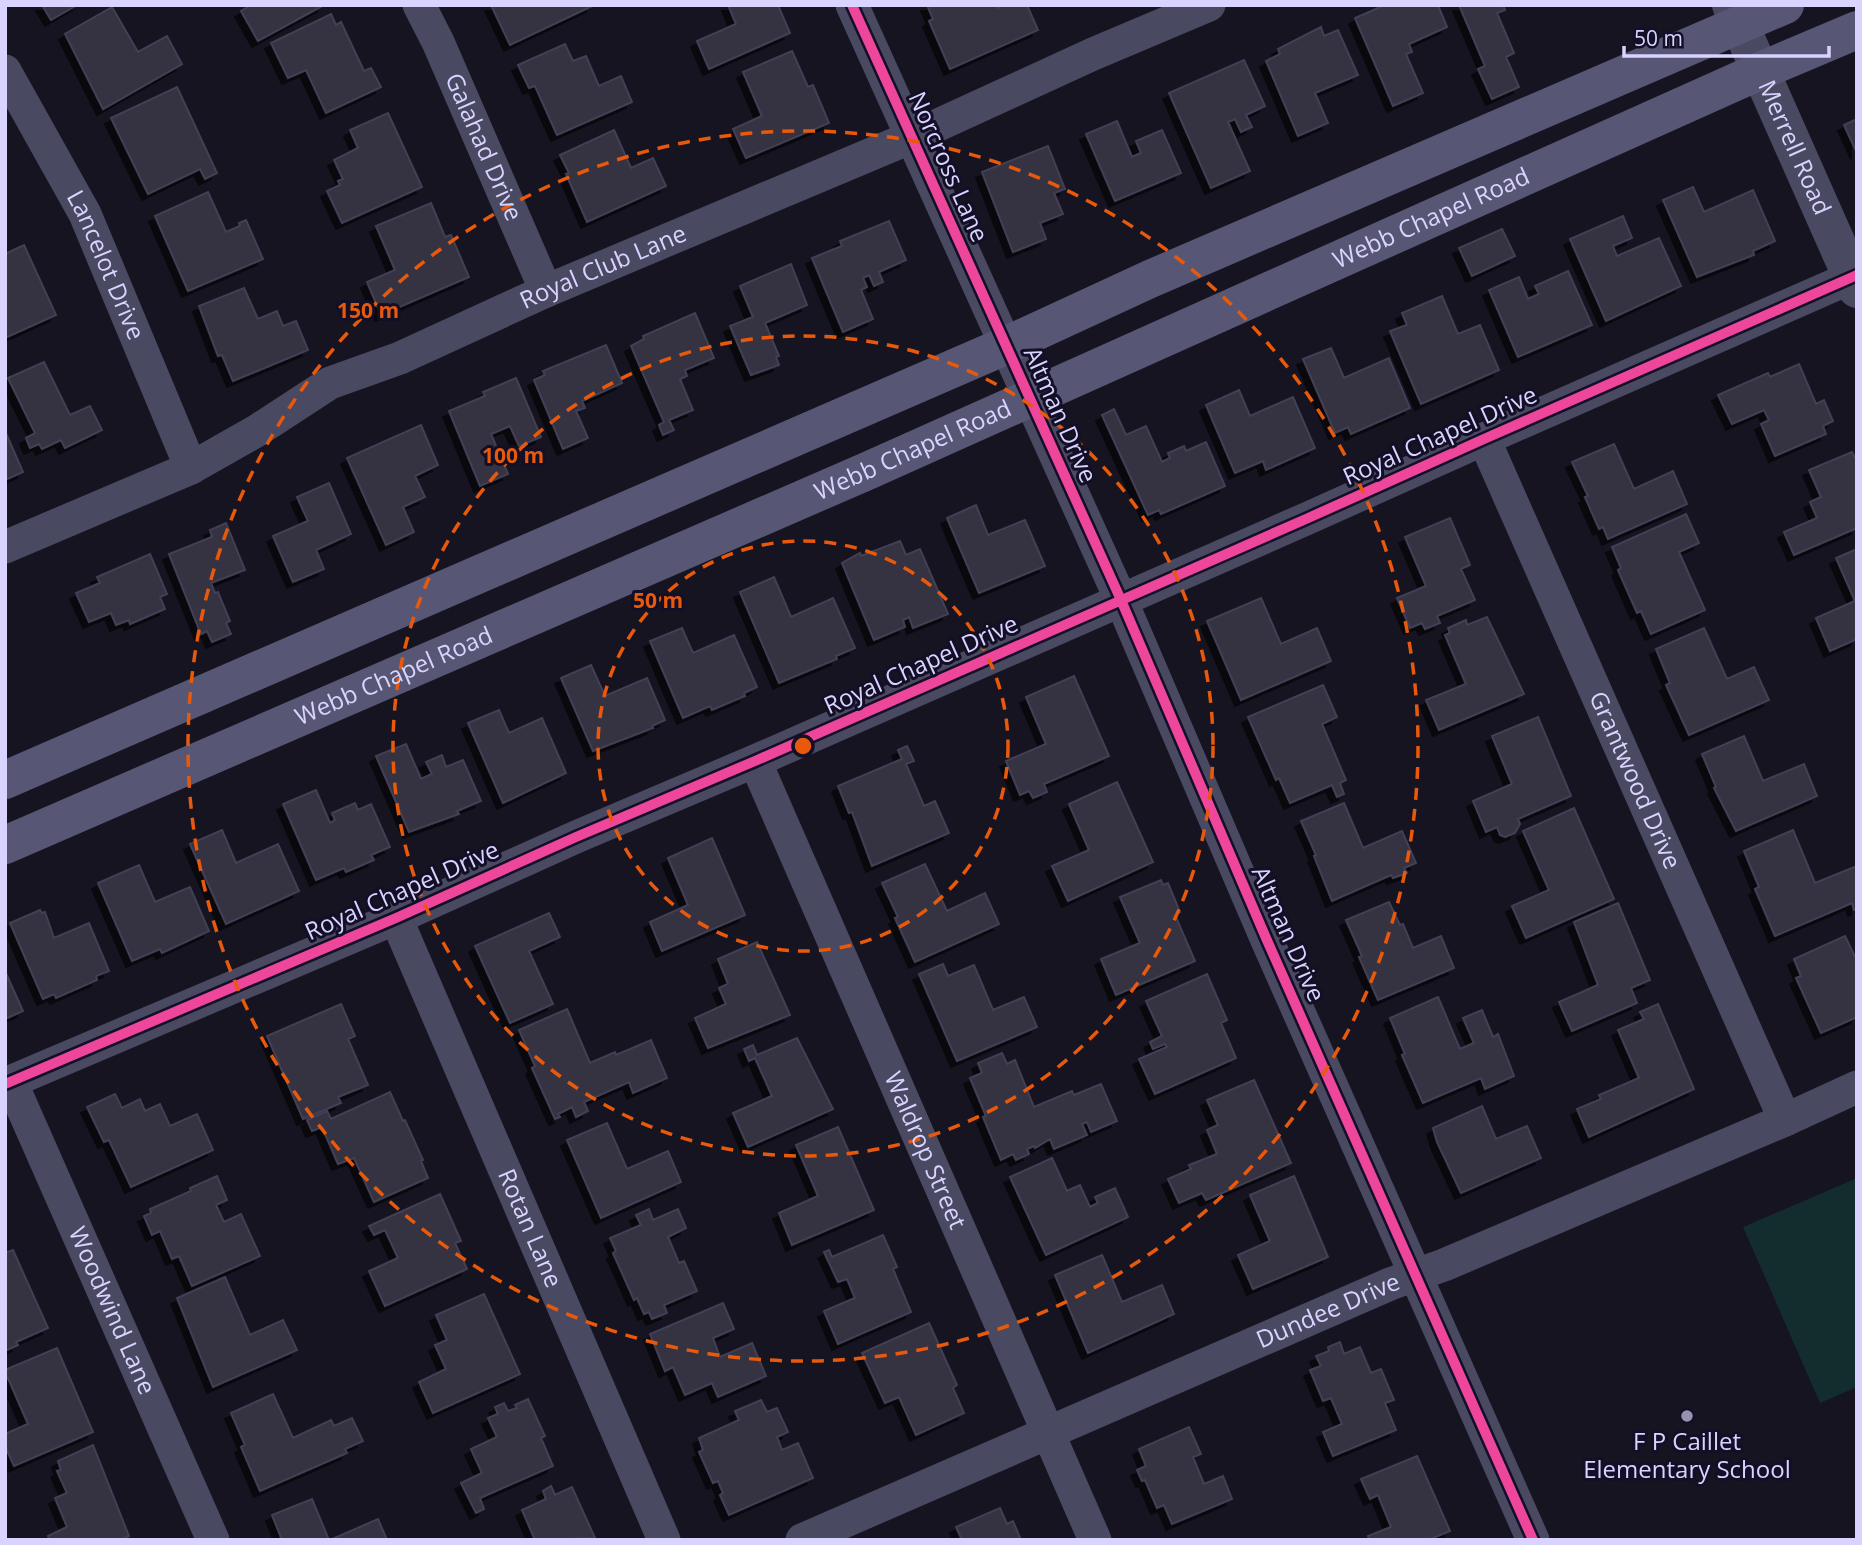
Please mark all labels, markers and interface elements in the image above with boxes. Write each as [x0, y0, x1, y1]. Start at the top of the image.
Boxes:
scale bar [1624, 14, 1829, 58]
text: 50 m [1634, 24, 1683, 52]
street label: Galahad Drive [438, 67, 531, 225]
street label: Merrell Road [1751, 75, 1840, 219]
street label: Norcross Lane [902, 86, 997, 247]
street label: Webb Chapel Road [1327, 158, 1534, 275]
street label: Lancelot Drive [60, 184, 154, 344]
street label: Royal Club Lane [514, 216, 691, 316]
text: 150 m [337, 296, 399, 324]
street label: Altman Drive [1017, 341, 1106, 487]
street label: Royal Chapel Drive [1337, 377, 1542, 492]
street label: Webb Chapel Road [809, 391, 1016, 507]
text: 100 m [482, 441, 544, 469]
text: 50 m [633, 586, 683, 614]
street label: Royal Chapel Drive [818, 606, 1023, 721]
street label: Webb Chapel Road [289, 618, 497, 732]
street label: Grantwood Drive [1582, 686, 1690, 874]
centre of rings [791, 734, 815, 758]
street label: Royal Chapel Drive [299, 832, 504, 947]
street label: Altman Drive [1245, 860, 1334, 1006]
street label: Waldrop Street [878, 1066, 975, 1234]
street label: Rotan Lane [491, 1163, 571, 1292]
street label: Woodwind Lane [62, 1221, 165, 1399]
street label: Dundee Drive [1251, 1264, 1404, 1355]
marker: F P Caillet Elementary School [1679, 1408, 1695, 1424]
place label: F P Caillet Elementary School [1583, 1424, 1791, 1485]

